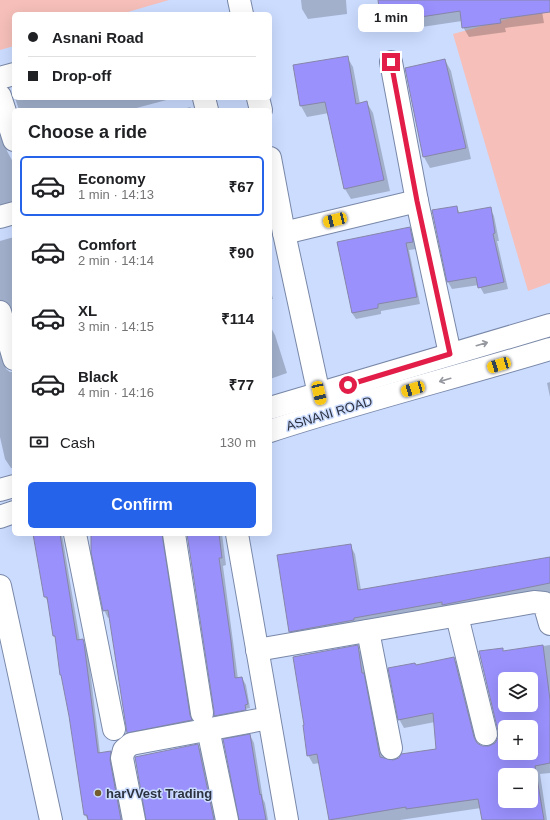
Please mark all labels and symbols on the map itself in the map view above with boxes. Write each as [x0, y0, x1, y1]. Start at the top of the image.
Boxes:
callout: 1 min [358, 4, 424, 32]
route end [382, 53, 400, 71]
car [322, 211, 348, 229]
one-way arrow [475, 340, 488, 347]
car [486, 356, 512, 374]
route start [339, 376, 357, 394]
one-way arrow [439, 377, 452, 384]
car [310, 380, 328, 406]
car [400, 380, 426, 398]
street label: ASNANI ROAD [284, 393, 374, 434]
place label: harVVest Trading [106, 786, 212, 801]
marker: harVVest Trading [93, 788, 103, 798]

